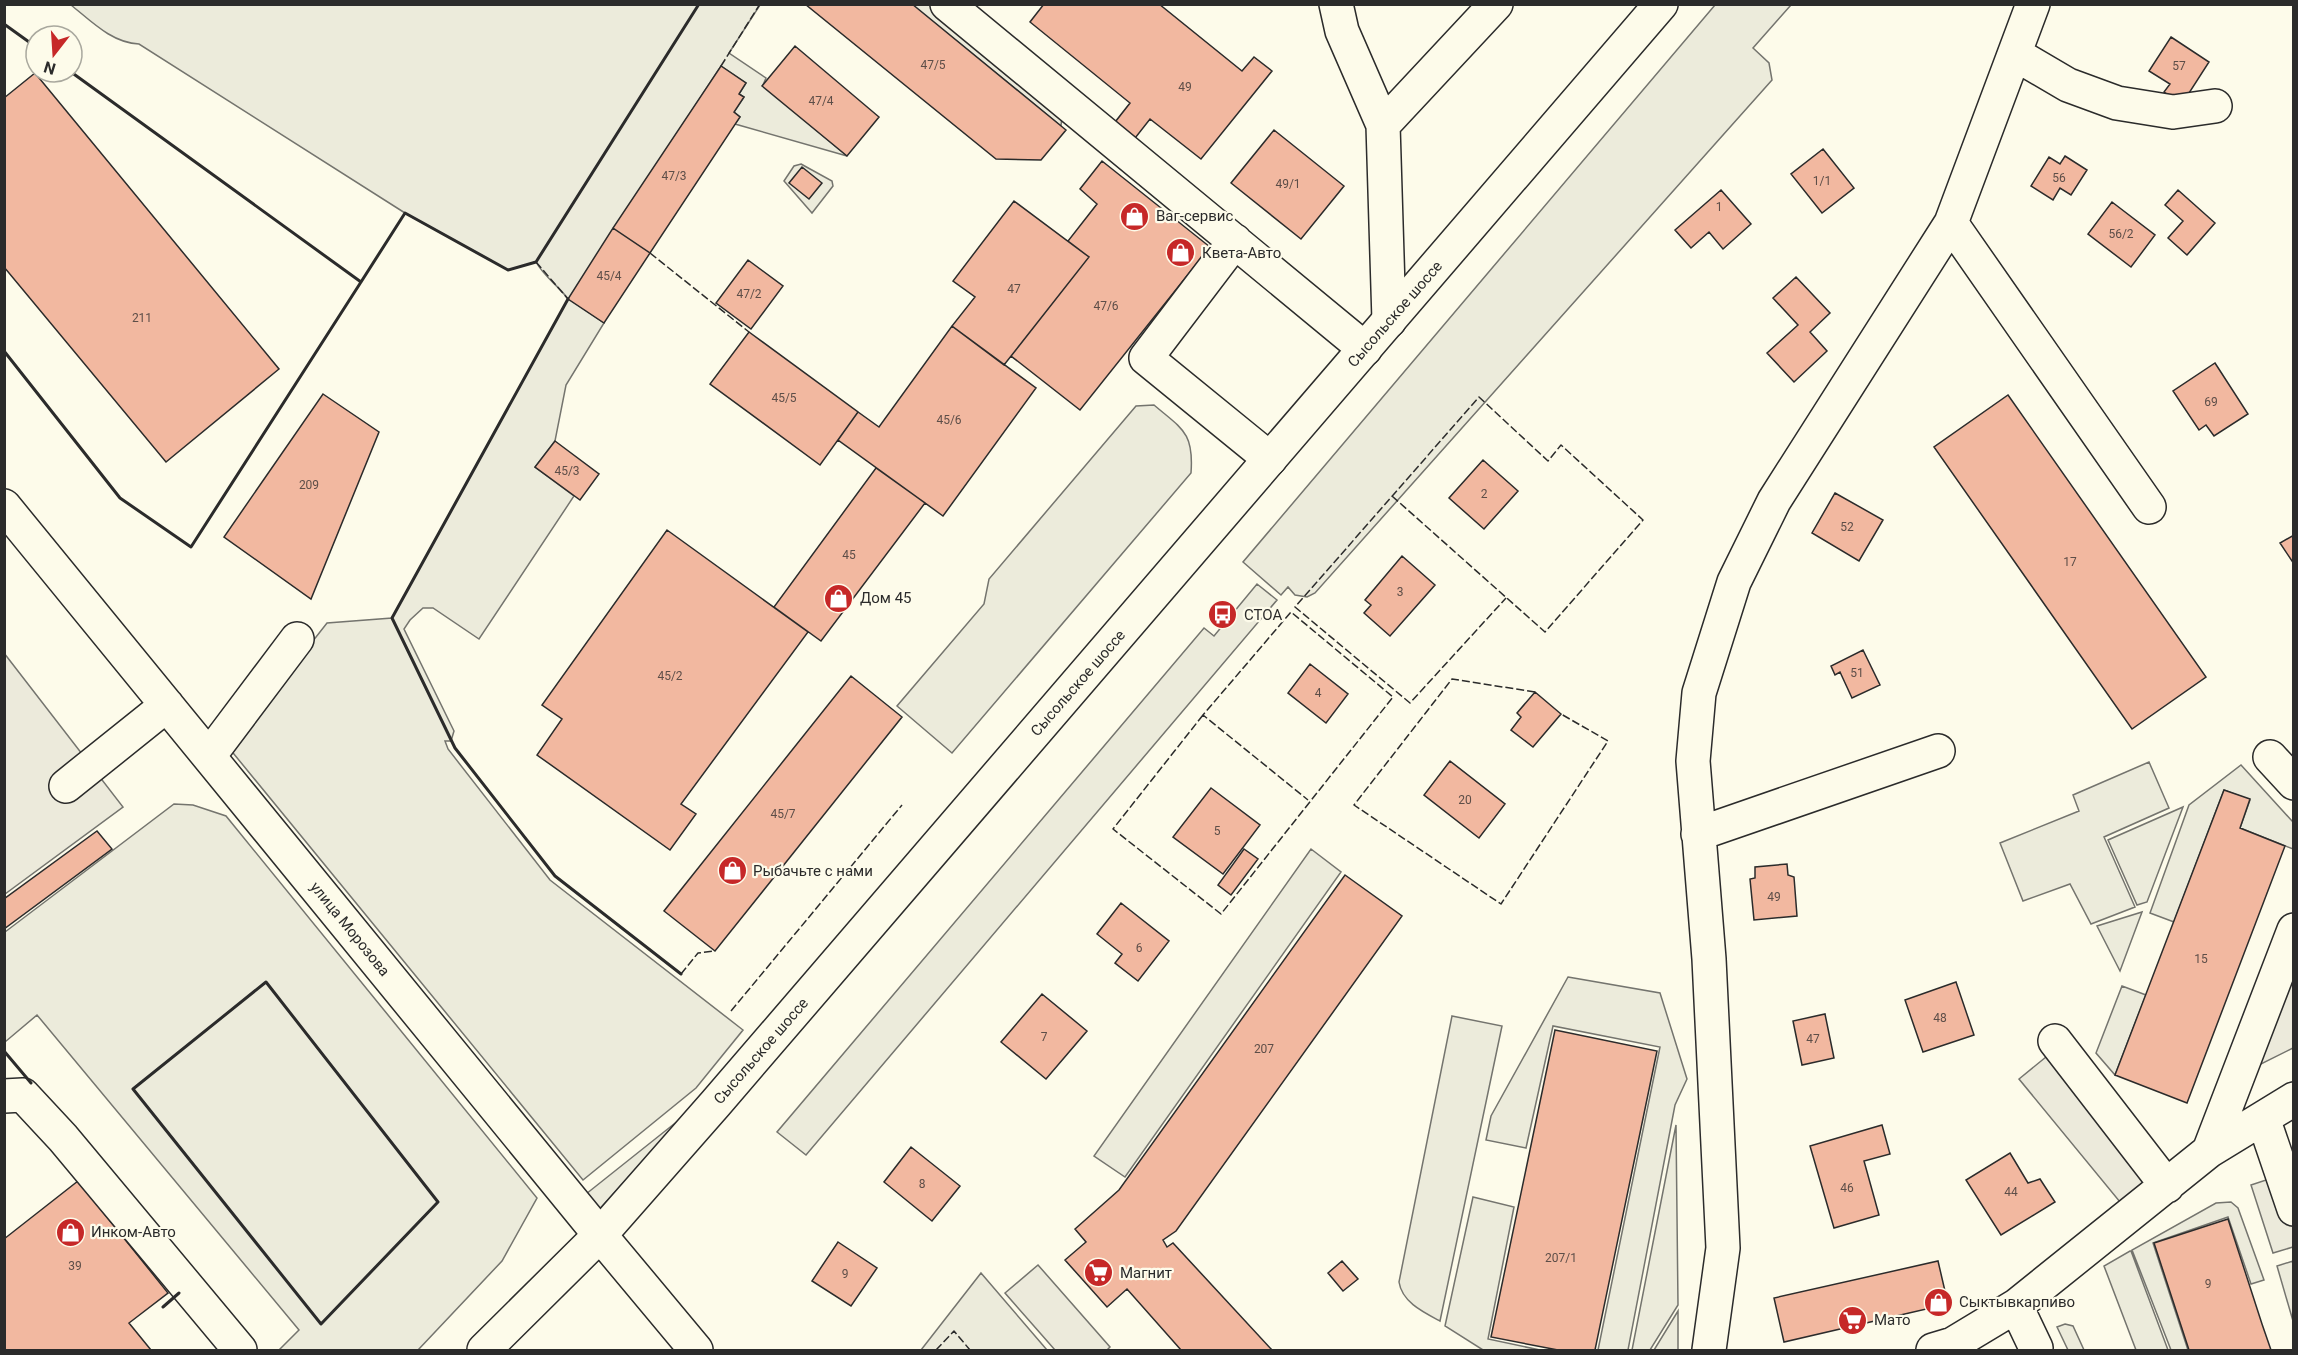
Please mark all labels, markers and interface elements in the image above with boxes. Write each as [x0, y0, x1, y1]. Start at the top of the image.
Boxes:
north arrow [24, 24, 84, 84]
text: N [42, 57, 58, 79]
house number: 47/5 [920, 58, 946, 72]
house number: 57 [2172, 59, 2186, 73]
house number: 49 [1178, 80, 1192, 94]
house number: 47/4 [808, 94, 834, 108]
house number: 47/3 [661, 169, 687, 183]
house number: 56 [2052, 171, 2066, 185]
house number: 1/1 [1813, 174, 1831, 188]
house number: 49/1 [1275, 177, 1301, 191]
shop icon: Ваг-сервис [1119, 200, 1151, 232]
house number: 1 [1716, 200, 1722, 214]
place label: Ваг-сервис [1156, 207, 1233, 225]
house number: 56/2 [2108, 227, 2134, 241]
shop icon: Квета-Авто [1165, 237, 1197, 269]
place label: Квета-Авто [1202, 244, 1281, 262]
street label: Сысольское шоссе [1344, 257, 1446, 371]
house number: 45/4 [596, 269, 622, 283]
house number: 47 [1007, 282, 1021, 296]
house number: 47/2 [736, 287, 762, 301]
house number: 47/6 [1093, 299, 1119, 313]
house number: 211 [132, 311, 152, 325]
house number: 45/5 [771, 391, 797, 405]
house number: 69 [2204, 395, 2218, 409]
house number: 45/6 [936, 413, 962, 427]
house number: 45/3 [554, 464, 580, 478]
house number: 209 [299, 478, 319, 492]
house number: 2 [1481, 487, 1488, 501]
house number: 52 [1840, 520, 1854, 534]
house number: 45 [842, 548, 856, 562]
house number: 17 [2063, 555, 2077, 569]
shop icon: Дом 45 [823, 582, 855, 614]
house number: 3 [1397, 585, 1403, 599]
place label: Дом 45 [860, 589, 912, 607]
bus stop icon: СТОА [1207, 599, 1239, 631]
place label: СТОА [1244, 606, 1282, 624]
street label: Сысольское шоссе [1027, 626, 1129, 740]
house number: 51 [1850, 666, 1864, 680]
house number: 45/2 [657, 669, 683, 683]
house number: 4 [1315, 686, 1322, 700]
house number: 20 [1458, 793, 1472, 807]
house number: 45/7 [770, 807, 796, 821]
house number: 5 [1214, 824, 1221, 838]
shop icon: Рыбачьте с нами [716, 855, 748, 887]
place label: Рыбачьте с нами [753, 862, 873, 880]
street label: улица Морозова [306, 878, 394, 980]
house number: 49 [1767, 890, 1781, 904]
house number: 6 [1136, 941, 1143, 955]
house number: 15 [2194, 952, 2208, 966]
street label: Сысольское шоссе [710, 994, 812, 1108]
house number: 48 [1933, 1011, 1947, 1025]
house number: 7 [1041, 1030, 1048, 1044]
house number: 47 [1806, 1032, 1820, 1046]
house number: 207 [1254, 1042, 1274, 1056]
house number: 8 [919, 1177, 926, 1191]
house number: 46 [1840, 1181, 1854, 1195]
house number: 44 [2004, 1185, 2018, 1199]
shop icon: Инком-Авто [54, 1216, 86, 1248]
place label: Инком-Авто [91, 1223, 176, 1241]
house number: 207/1 [1545, 1251, 1577, 1265]
supermarket icon: Магнит [1083, 1257, 1115, 1289]
house number: 39 [68, 1259, 82, 1273]
place label: Магнит [1120, 1264, 1172, 1282]
house number: 9 [842, 1267, 848, 1281]
house number: 9 [2205, 1277, 2211, 1291]
shop icon: Сыктывкарпиво [1922, 1286, 1954, 1318]
place label: Сыктывкарпиво [1959, 1293, 2075, 1311]
supermarket icon: Мато [1837, 1304, 1869, 1336]
place label: Мато [1874, 1311, 1911, 1329]

